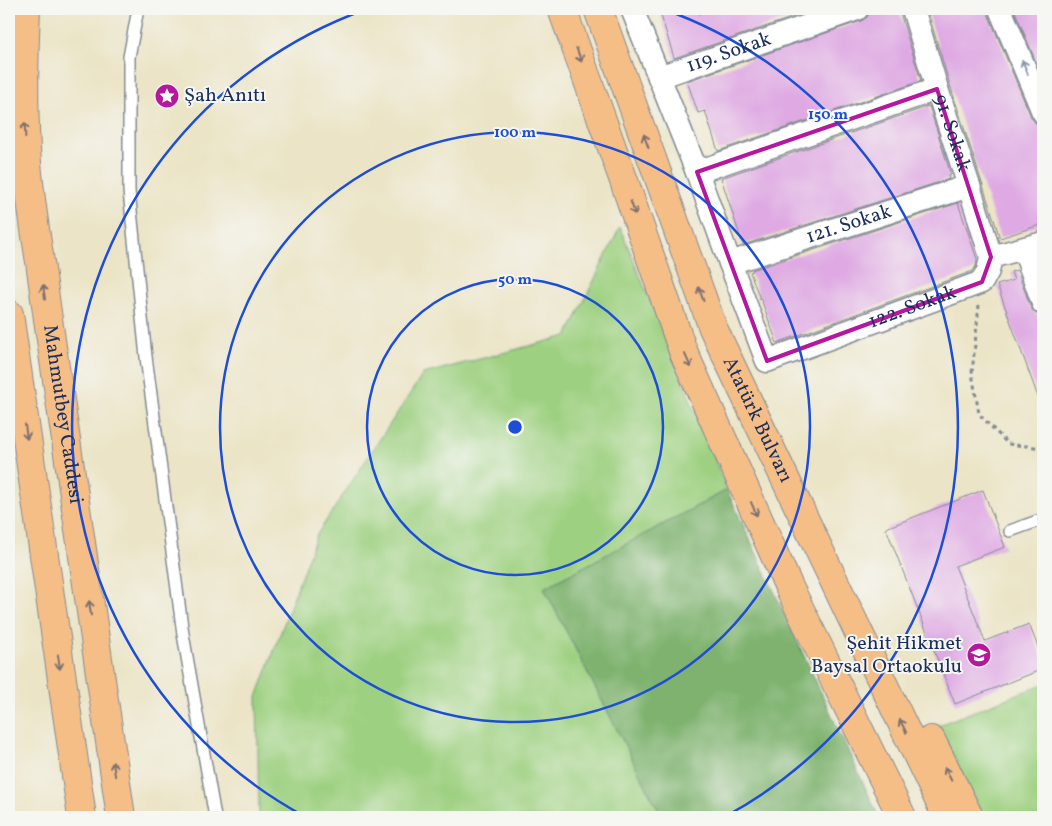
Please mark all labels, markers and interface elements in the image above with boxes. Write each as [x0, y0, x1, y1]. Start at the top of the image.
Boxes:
street label: 119. Sokak [683, 25, 775, 80]
one-way arrow [575, 46, 584, 62]
one-way arrow [1019, 60, 1029, 75]
place label: Şah Anıtı [184, 82, 266, 110]
place icon: Şah Anıtı [154, 83, 180, 109]
street label: 91. Sokak [926, 91, 977, 176]
text: 150 m [808, 105, 848, 126]
one-way arrow [21, 123, 30, 139]
text: 100 m [494, 123, 537, 144]
one-way arrow [641, 134, 650, 149]
street label: 121. Sokak [803, 198, 895, 252]
one-way arrow [629, 199, 639, 215]
text: 50 m [498, 270, 532, 291]
street label: 122. Sokak [865, 279, 960, 336]
one-way arrow [39, 284, 49, 300]
one-way arrow [696, 287, 705, 302]
street label: Mahmutbey Caddesi [35, 323, 89, 506]
street label: Atatürk Bulvarı [715, 352, 799, 488]
one-way arrow [683, 353, 693, 368]
centre of rings [506, 418, 524, 436]
one-way arrow [21, 423, 31, 439]
one-way arrow [750, 501, 759, 516]
one-way arrow [85, 601, 95, 617]
place label: Şehit Hikmet Baysal Ortaokulu [811, 630, 962, 681]
school or university icon: Şehit Hikmet Baysal Ortaokulu [966, 642, 992, 668]
one-way arrow [54, 653, 64, 669]
one-way arrow [898, 719, 908, 734]
one-way arrow [108, 761, 118, 777]
one-way arrow [942, 766, 952, 781]

